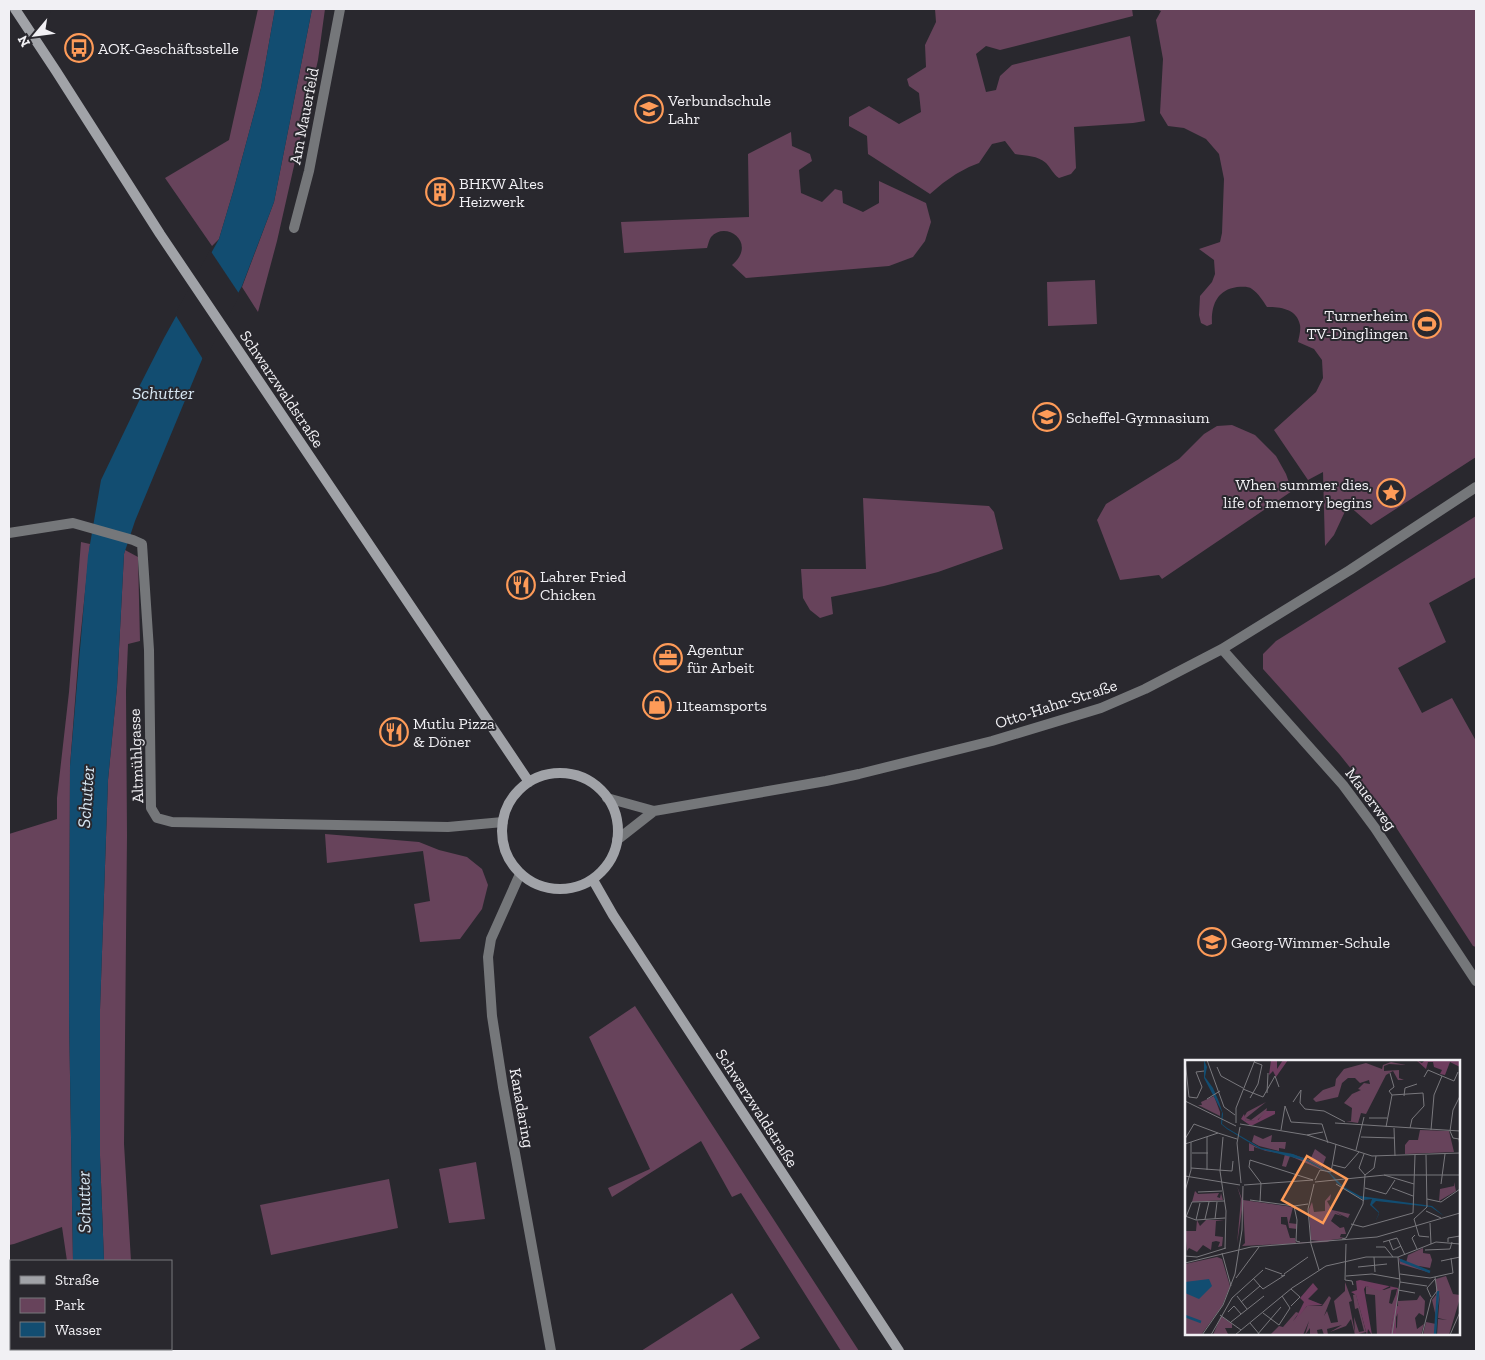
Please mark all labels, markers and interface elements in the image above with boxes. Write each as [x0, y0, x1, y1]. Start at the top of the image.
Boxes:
north arrow [10, 10, 60, 60]
text: N [14, 32, 34, 50]
bus stop icon: AOK-Geschäftsstelle [64, 33, 94, 63]
place label: AOK-Geschäftsstelle [98, 39, 239, 58]
street label: Am Mauerfeld [285, 66, 323, 166]
place label: Verbundschule Lahr [667, 91, 771, 128]
school or university icon: Verbundschule Lahr [634, 94, 664, 124]
place label: BHKW Altes Heizwerk [459, 174, 544, 211]
building icon: BHKW Altes Heizwerk [425, 177, 455, 207]
place label: Turnerheim TV-Dinglingen [1306, 306, 1409, 343]
sports icon: Turnerheim TV-Dinglingen [1412, 309, 1442, 339]
street label: Schwarzwaldstraße [236, 327, 328, 451]
water label: Schutter [132, 382, 195, 404]
school or university icon: Scheffel-Gymnasium [1032, 402, 1062, 432]
place label: Scheffel-Gymnasium [1066, 408, 1210, 427]
place label: When summer dies, life of memory begins [1223, 475, 1372, 512]
place icon: When summer dies, life of memory begins [1376, 478, 1406, 508]
place label: Lahrer Fried Chicken [540, 567, 626, 604]
restaurant icon: Lahrer Fried Chicken [506, 570, 536, 600]
place label: Agentur für Arbeit [687, 640, 754, 677]
office icon: Agentur für Arbeit [653, 643, 683, 673]
street label: Otto-Hahn-Straße [993, 675, 1119, 733]
shop icon: 11teamsports [642, 690, 672, 720]
place label: 11teamsports [676, 696, 767, 715]
street label: Altmühlgasse [125, 708, 147, 804]
place label: Mutlu Pizza & Döner [413, 714, 495, 751]
restaurant icon: Mutlu Pizza & Döner [379, 717, 409, 747]
water label: Schutter [73, 764, 99, 829]
street label: Mauerweg [1341, 764, 1401, 834]
school or university icon: Georg-Wimmer-Schule [1197, 927, 1227, 957]
place label: Georg-Wimmer-Schule [1231, 933, 1390, 952]
street label: Schwarzwaldstraße [712, 1045, 802, 1171]
inset map [1185, 1060, 1460, 1335]
street label: Kanadaring [506, 1067, 538, 1150]
water label: Schutter [72, 1170, 96, 1233]
legend [10, 1260, 172, 1350]
text: Straße [55, 1271, 99, 1289]
text: Park [55, 1296, 85, 1314]
text: Wasser [55, 1321, 102, 1339]

